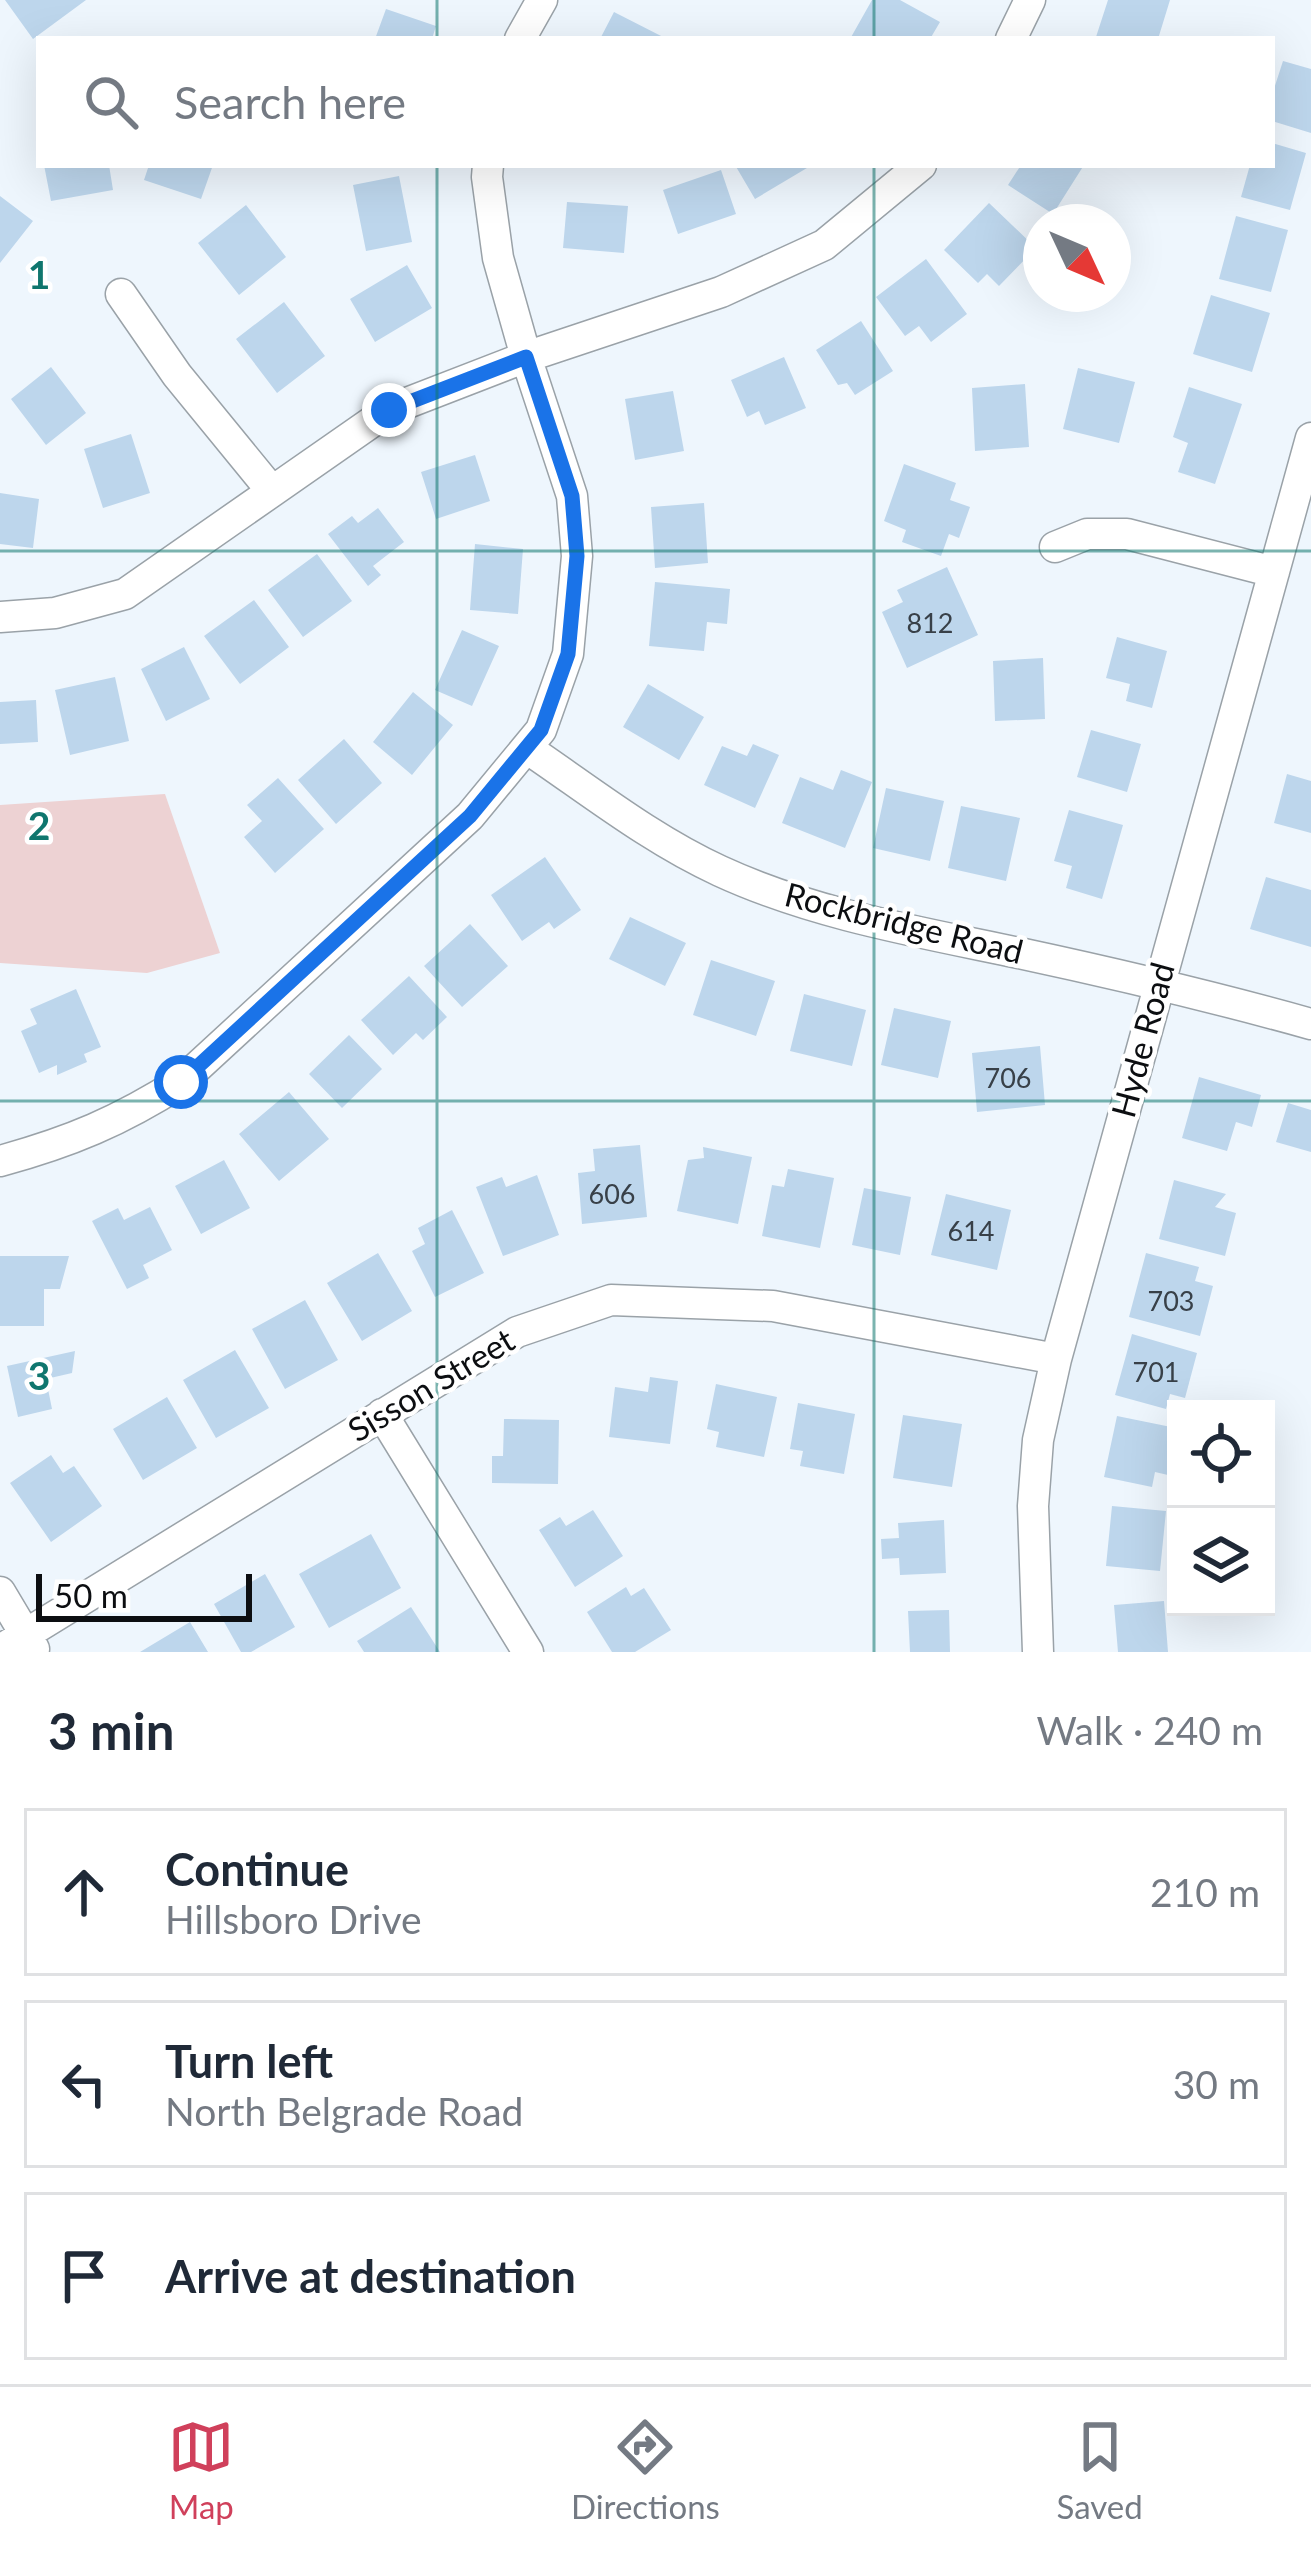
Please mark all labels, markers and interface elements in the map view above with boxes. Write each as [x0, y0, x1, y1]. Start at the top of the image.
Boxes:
search box [36, 36, 1275, 168]
icon: search [78, 69, 144, 135]
text: Search here [174, 75, 406, 129]
north arrow [1023, 204, 1131, 312]
text: 1 [28, 251, 50, 297]
route end [362, 383, 416, 437]
house number: 812 [907, 606, 953, 639]
text: 2 [28, 802, 50, 848]
street label: Rockbridge Road [781, 873, 1027, 971]
street label: Hyde Road [1102, 958, 1182, 1122]
route start [154, 1055, 208, 1109]
house number: 706 [985, 1061, 1031, 1094]
house number: 606 [589, 1177, 635, 1210]
house number: 614 [948, 1214, 994, 1247]
house number: 703 [1148, 1284, 1194, 1317]
street label: Sisson Street [340, 1319, 521, 1449]
text: 3 [28, 1352, 50, 1398]
house number: 701 [1133, 1355, 1179, 1388]
map controls [1167, 1400, 1275, 1616]
button: locate [1167, 1400, 1275, 1508]
button: layers [1167, 1508, 1275, 1616]
scale bar [36, 1568, 252, 1621]
text: 50 m [54, 1575, 128, 1615]
text: 3 min [48, 1700, 174, 1761]
text: Walk · 240 m [1036, 1707, 1263, 1753]
text: Continue [165, 1842, 349, 1896]
icon: ahead [51, 1859, 117, 1925]
text: 210 m [1150, 1869, 1260, 1915]
text: Hillsboro Drive [165, 1896, 422, 1942]
text: Turn left [165, 2034, 333, 2088]
icon: left [51, 2051, 117, 2117]
text: 30 m [1173, 2061, 1260, 2107]
text: North Belgrade Road [165, 2088, 523, 2134]
icon: arrive [51, 2243, 117, 2309]
text: Arrive at destination [165, 2249, 576, 2303]
tab: Map [168, 2414, 234, 2526]
tab: Directions [571, 2414, 720, 2526]
tab: Saved [1056, 2414, 1143, 2526]

